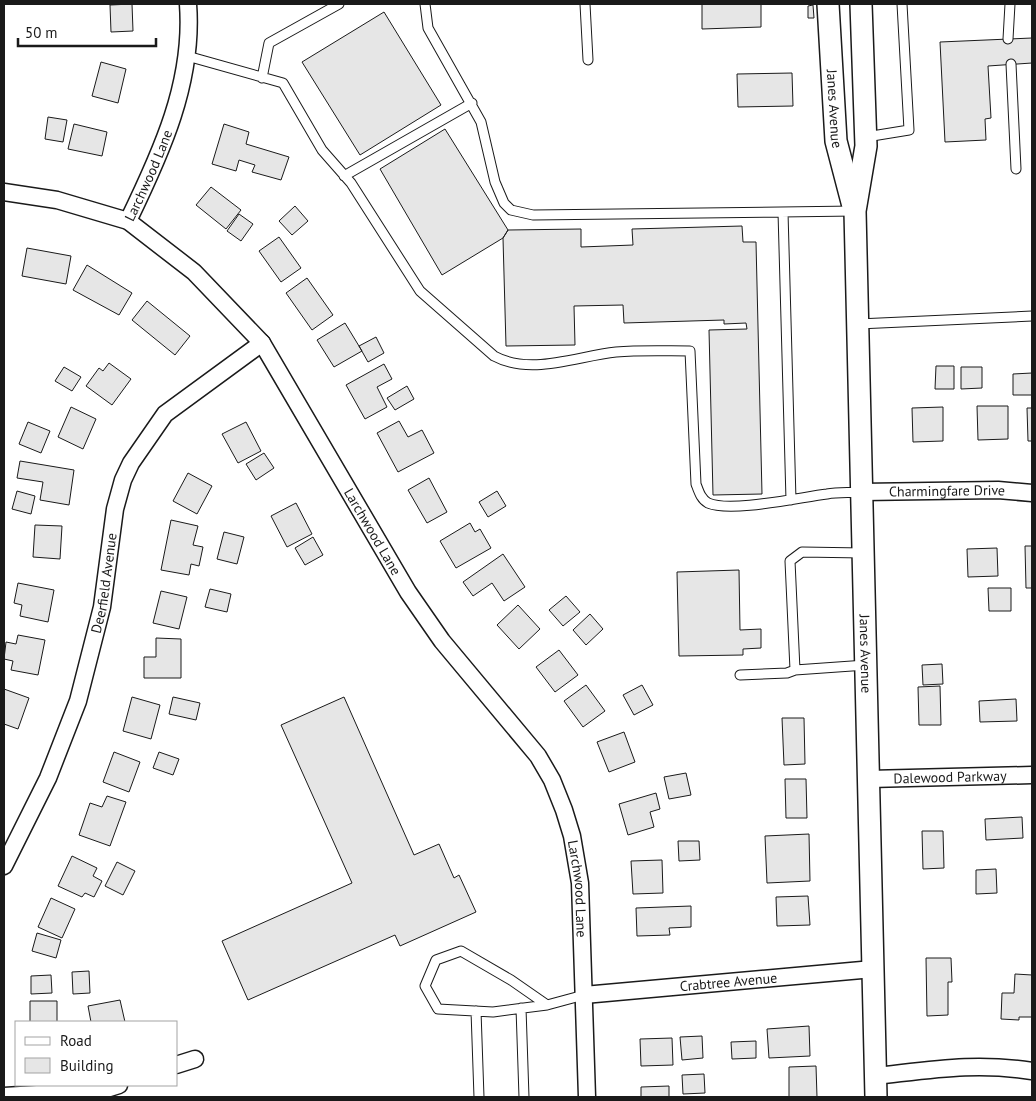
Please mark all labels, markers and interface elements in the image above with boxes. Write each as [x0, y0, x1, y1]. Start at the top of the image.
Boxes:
scale bar [18, 15, 155, 47]
text: 50 m [25, 23, 58, 42]
street label: Janes Avenue [823, 68, 847, 150]
street label: Larchwood Lane [120, 127, 176, 224]
street label: Charmingfare Drive [889, 481, 1006, 501]
street label: Larchwood Lane [340, 485, 405, 578]
street label: Deerfield Avenue [87, 532, 121, 635]
street label: Janes Avenue [856, 613, 875, 693]
street label: Dalewood Parkway [893, 767, 1007, 787]
street label: Larchwood Lane [564, 839, 591, 938]
street label: Crabtree Avenue [679, 969, 778, 995]
legend [15, 1021, 178, 1086]
text: Road [60, 1031, 92, 1050]
text: Building [60, 1056, 114, 1075]

